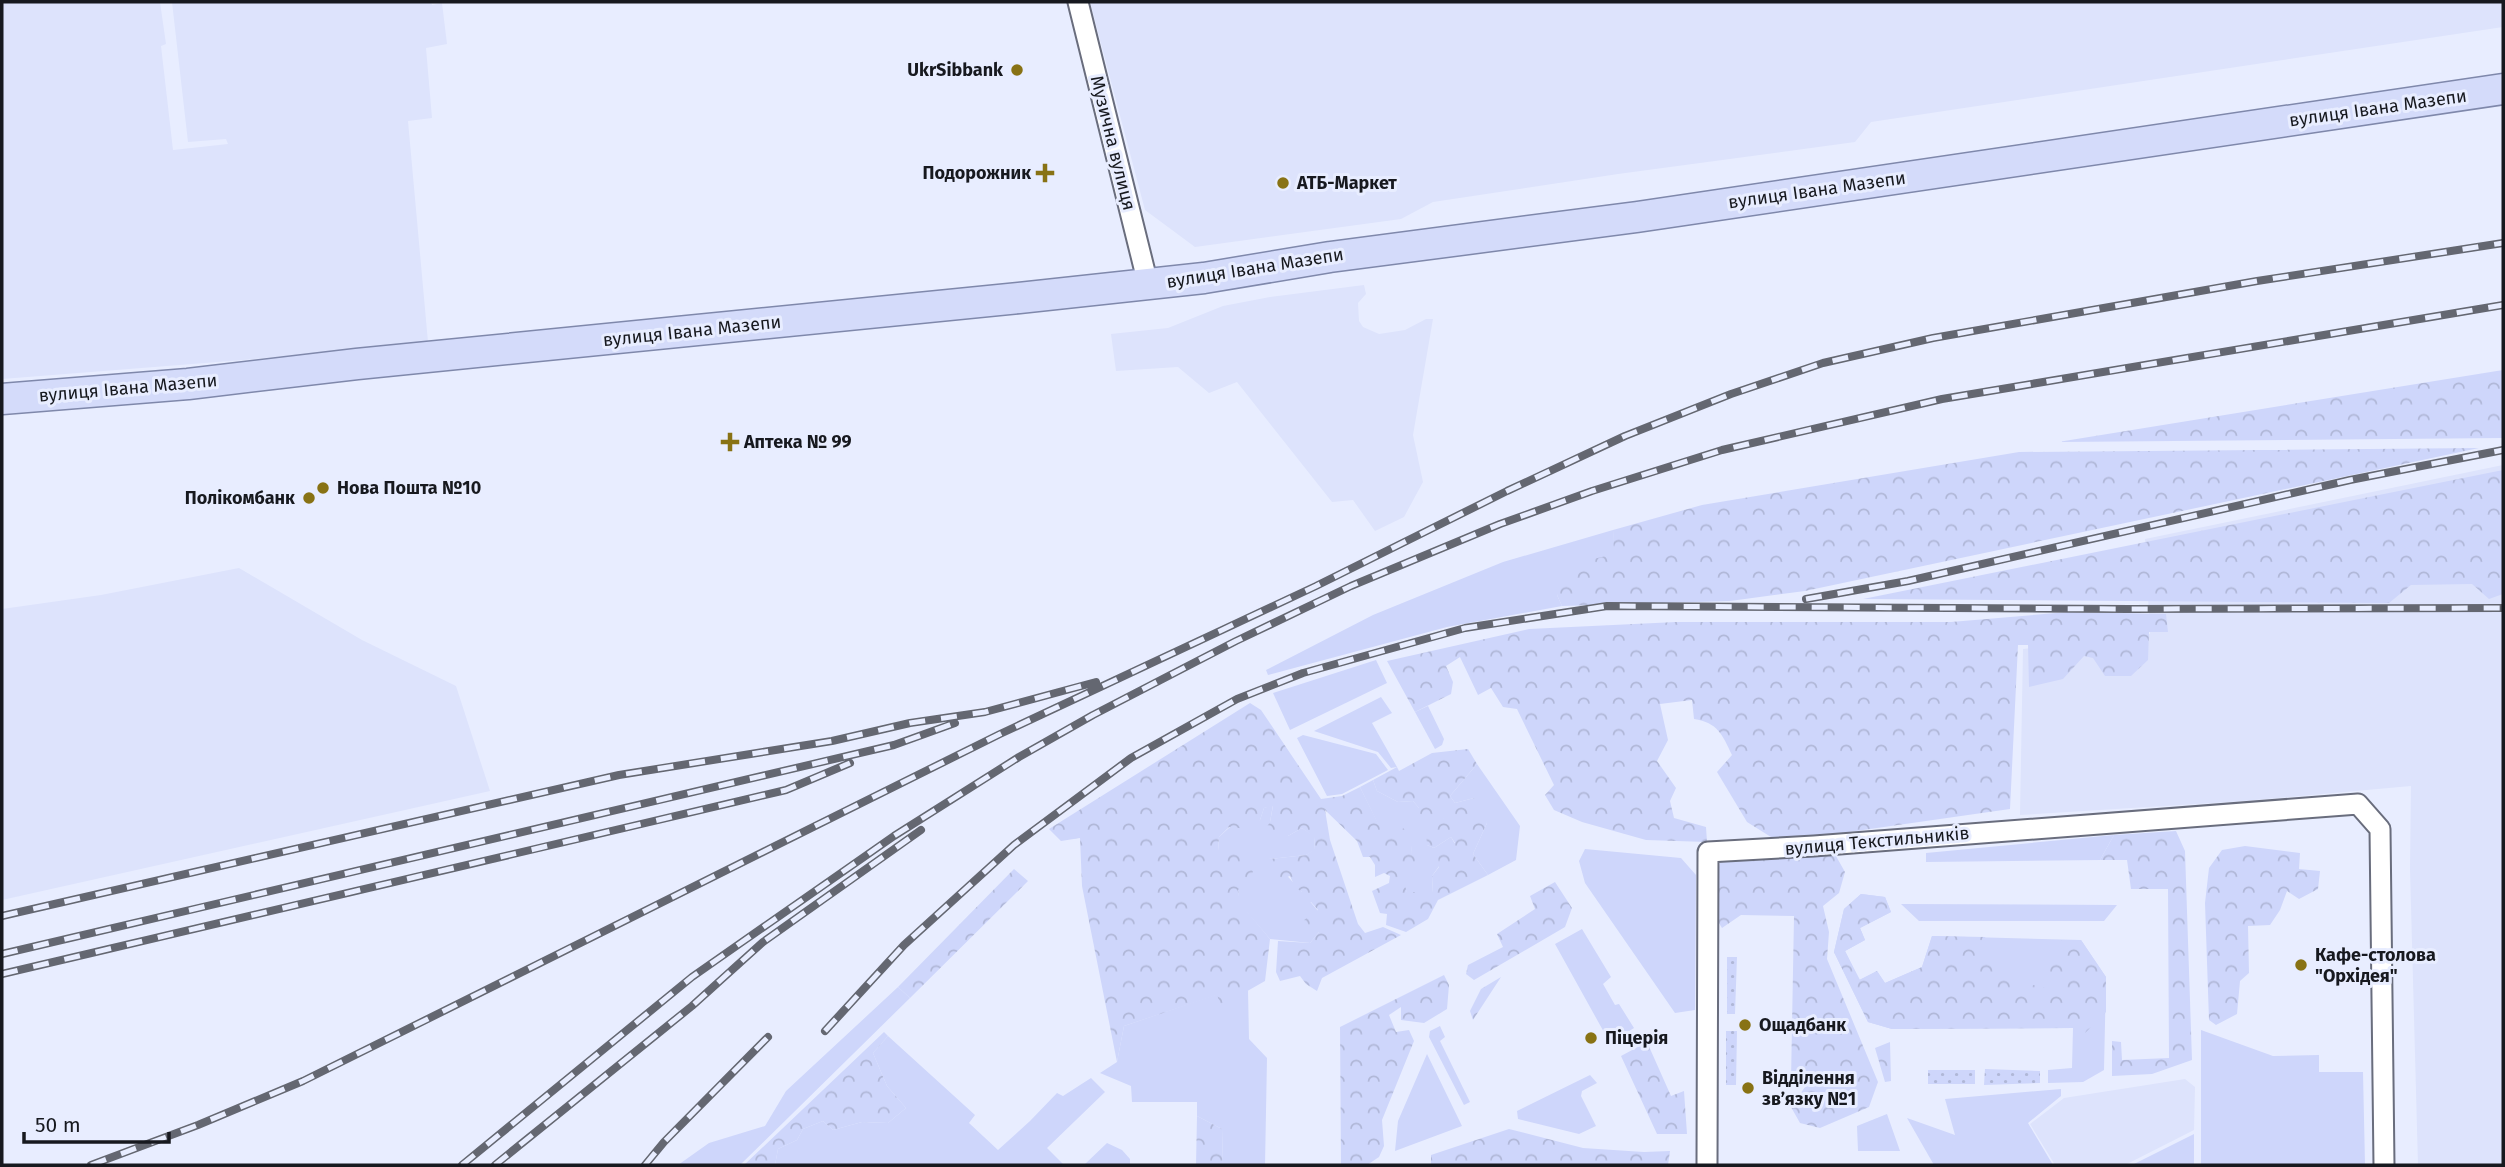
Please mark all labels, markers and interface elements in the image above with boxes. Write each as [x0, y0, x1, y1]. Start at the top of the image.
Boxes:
place label: UkrSibbank [907, 59, 1004, 81]
marker: UkrSibbank [1009, 62, 1025, 78]
street label: Музична вулиця [1086, 73, 1140, 213]
street label: вулиця Івана Мазепи [2288, 85, 2468, 131]
place label: Подорожник [923, 162, 1031, 184]
marker: Подорожник [1037, 165, 1053, 181]
street label: вулиця Івана Мазепи [1727, 167, 1907, 213]
place label: АТБ-Маркет [1296, 172, 1397, 194]
marker: АТБ-Маркет [1275, 175, 1291, 191]
street label: вулиця Івана Мазепи [1165, 243, 1345, 293]
street label: вулиця Івана Мазепи [602, 311, 782, 351]
street label: вулиця Івана Мазепи [38, 369, 218, 407]
place label: Аптека № 99 [743, 431, 852, 453]
marker: Аптека № 99 [722, 434, 738, 450]
place label: Нова Пошта №10 [337, 477, 481, 499]
marker: Нова Пошта №10 [315, 480, 331, 496]
place label: Полікомбанк [185, 487, 295, 509]
marker: Полікомбанк [301, 490, 317, 506]
street label: вулиця Текстильників [1784, 822, 1970, 860]
place label: Кафе-столова "Орхідея" [2315, 944, 2436, 987]
marker: Кафе-столова "Орхідея" [2293, 957, 2309, 973]
place label: Ощадбанк [1759, 1014, 1846, 1036]
marker: Ощадбанк [1737, 1017, 1753, 1033]
place label: Піцерія [1605, 1027, 1668, 1049]
marker: Піцерія [1583, 1030, 1599, 1046]
place label: Відділення зв’язку №1 [1762, 1067, 1856, 1110]
marker: Відділення зв’язку №1 [1740, 1080, 1756, 1096]
scale bar [24, 1100, 170, 1144]
text: 50 m [35, 1112, 81, 1138]

